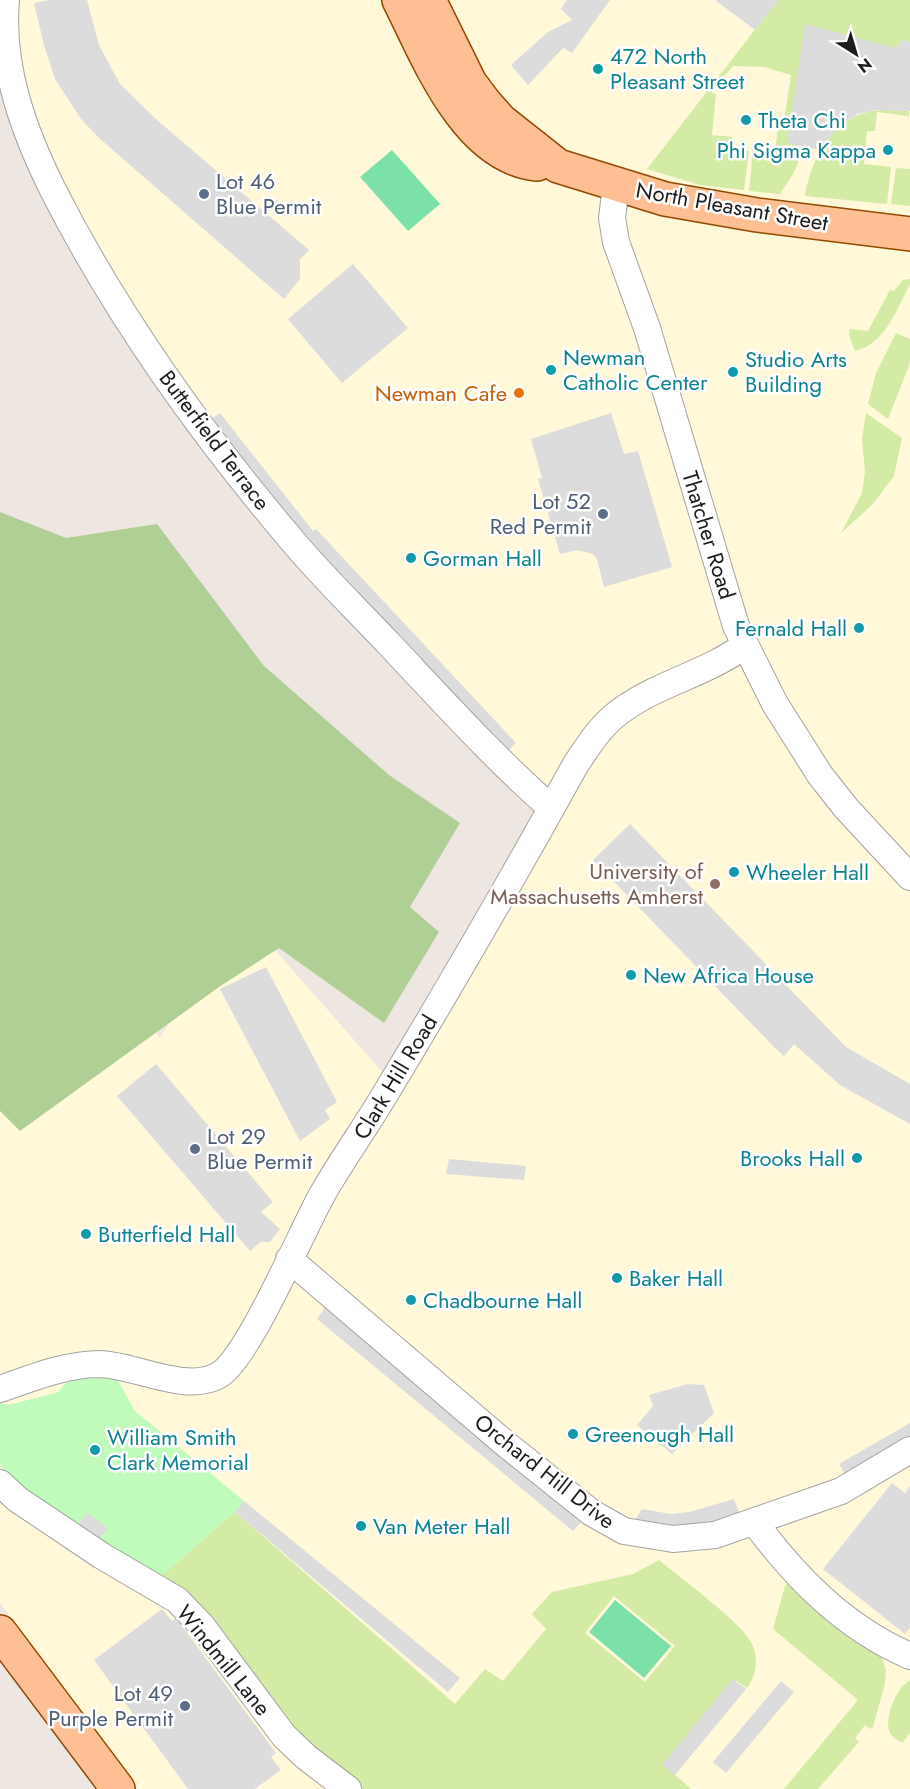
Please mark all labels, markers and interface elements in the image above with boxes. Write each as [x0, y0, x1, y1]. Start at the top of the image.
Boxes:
north arrow [826, 24, 886, 84]
place label: 472 North Pleasant Street [610, 40, 745, 97]
text: N [853, 53, 877, 79]
marker: 472 North Pleasant Street [591, 62, 605, 76]
place label: Theta Chi [758, 104, 846, 136]
marker: Theta Chi [739, 113, 753, 127]
place label: Phi Sigma Kappa [717, 134, 876, 166]
marker: Phi Sigma Kappa [881, 143, 895, 157]
place label: Lot 46 Blue Permit [216, 165, 322, 222]
street label: North Pleasant Street [633, 173, 831, 239]
marker: Lot 46 Blue Permit [197, 187, 211, 201]
place label: Newman Catholic Center [563, 341, 708, 398]
place label: Studio Arts Building [745, 343, 847, 400]
street label: Butterfield Terrace [152, 363, 278, 517]
marker: Newman Catholic Center [544, 363, 558, 377]
marker: Studio Arts Building [726, 365, 740, 379]
place label: Newman Cafe [375, 377, 507, 409]
marker: Newman Cafe [512, 386, 526, 400]
street label: Thatcher Road [674, 467, 744, 603]
place label: Lot 52 Red Permit [490, 485, 592, 542]
marker: Lot 52 Red Permit [596, 507, 610, 521]
place label: Gorman Hall [423, 542, 542, 574]
marker: Gorman Hall [404, 551, 418, 565]
place label: Fernald Hall [735, 612, 847, 644]
marker: Fernald Hall [852, 621, 866, 635]
place label: University of Massachusetts Amherst [490, 855, 704, 912]
place label: Wheeler Hall [746, 856, 869, 888]
marker: Wheeler Hall [727, 865, 741, 879]
marker: University of Massachusetts Amherst [708, 877, 722, 891]
place label: New Africa House [643, 959, 814, 991]
marker: New Africa House [624, 968, 638, 982]
street label: Clark Hill Road [345, 1009, 445, 1145]
place label: Lot 29 Blue Permit [207, 1120, 313, 1177]
marker: Lot 29 Blue Permit [188, 1142, 202, 1156]
place label: Brooks Hall [740, 1142, 845, 1174]
marker: Brooks Hall [850, 1151, 864, 1165]
place label: Butterfield Hall [98, 1218, 235, 1250]
marker: Butterfield Hall [79, 1227, 93, 1241]
place label: Baker Hall [629, 1262, 723, 1294]
marker: Baker Hall [610, 1271, 624, 1285]
place label: Chadbourne Hall [423, 1284, 582, 1316]
marker: Chadbourne Hall [404, 1293, 418, 1307]
street label: Orchard Hill Drive [468, 1406, 622, 1536]
place label: Greenough Hall [585, 1418, 734, 1450]
place label: William Smith Clark Memorial [107, 1421, 249, 1478]
marker: Greenough Hall [566, 1427, 580, 1441]
marker: William Smith Clark Memorial [88, 1443, 102, 1457]
place label: Van Meter Hall [373, 1510, 510, 1542]
marker: Van Meter Hall [354, 1519, 368, 1533]
street label: Windmill Lane [169, 1598, 279, 1722]
place label: Lot 49 Purple Permit [48, 1677, 174, 1734]
marker: Lot 49 Purple Permit [178, 1699, 192, 1713]

